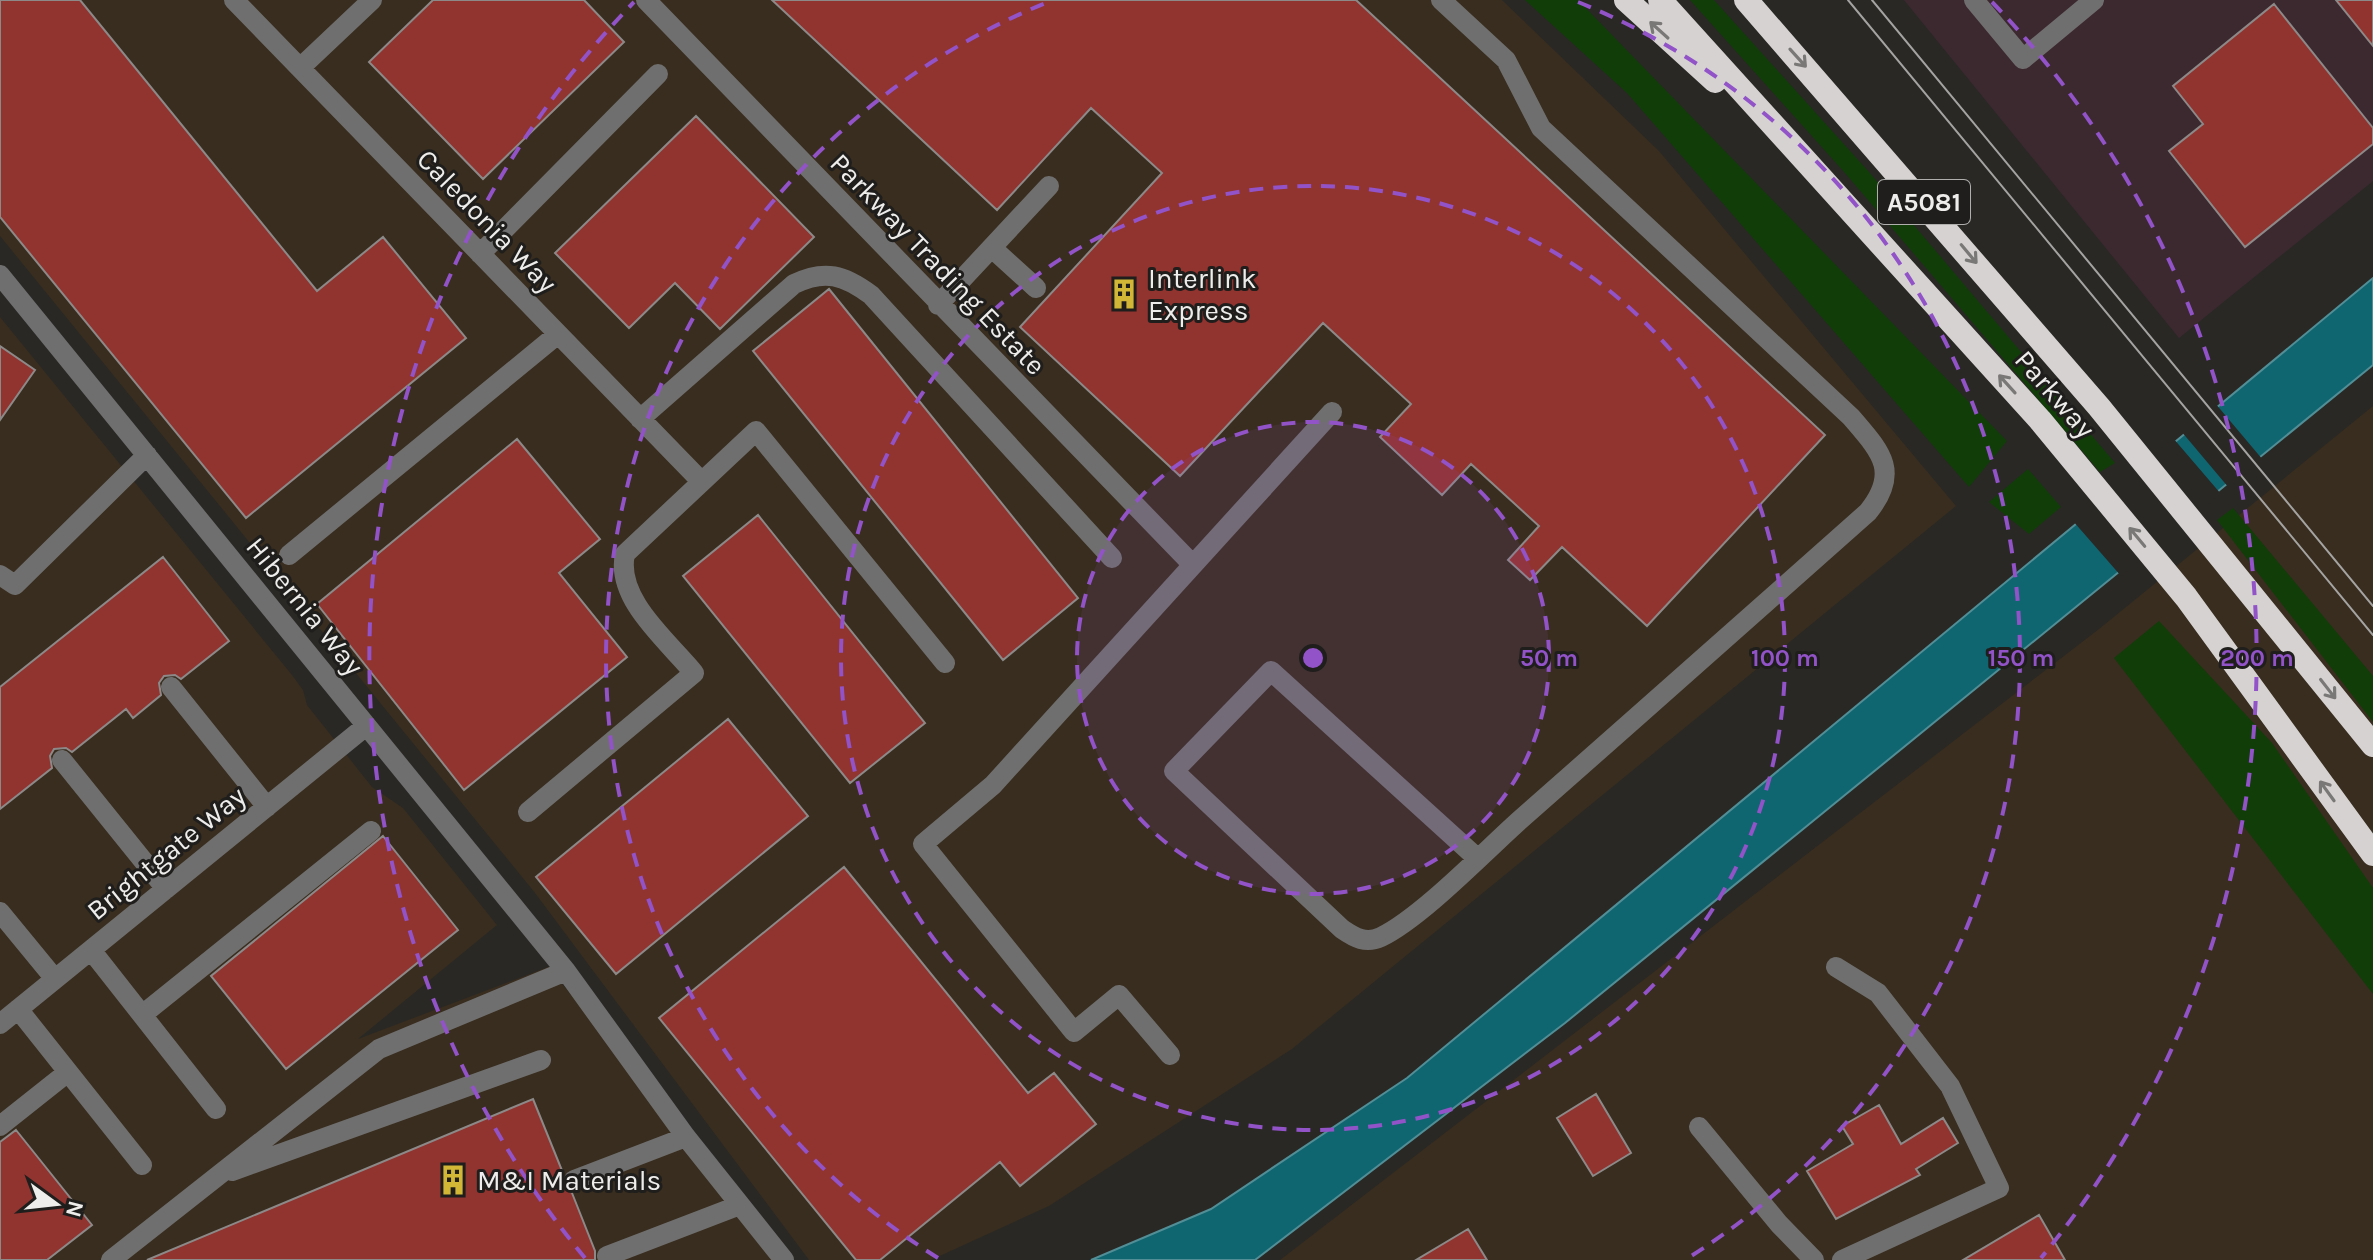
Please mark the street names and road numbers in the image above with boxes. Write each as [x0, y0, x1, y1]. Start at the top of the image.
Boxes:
street label: Caledonia Way [410, 142, 564, 300]
street label: Parkway Trading Estate [824, 146, 1052, 382]
road number: A5081 [1878, 180, 1970, 224]
street label: Parkway [2008, 343, 2102, 445]
street label: Hibernia Way [239, 530, 371, 682]
street label: Brightgate Way [80, 779, 252, 927]

